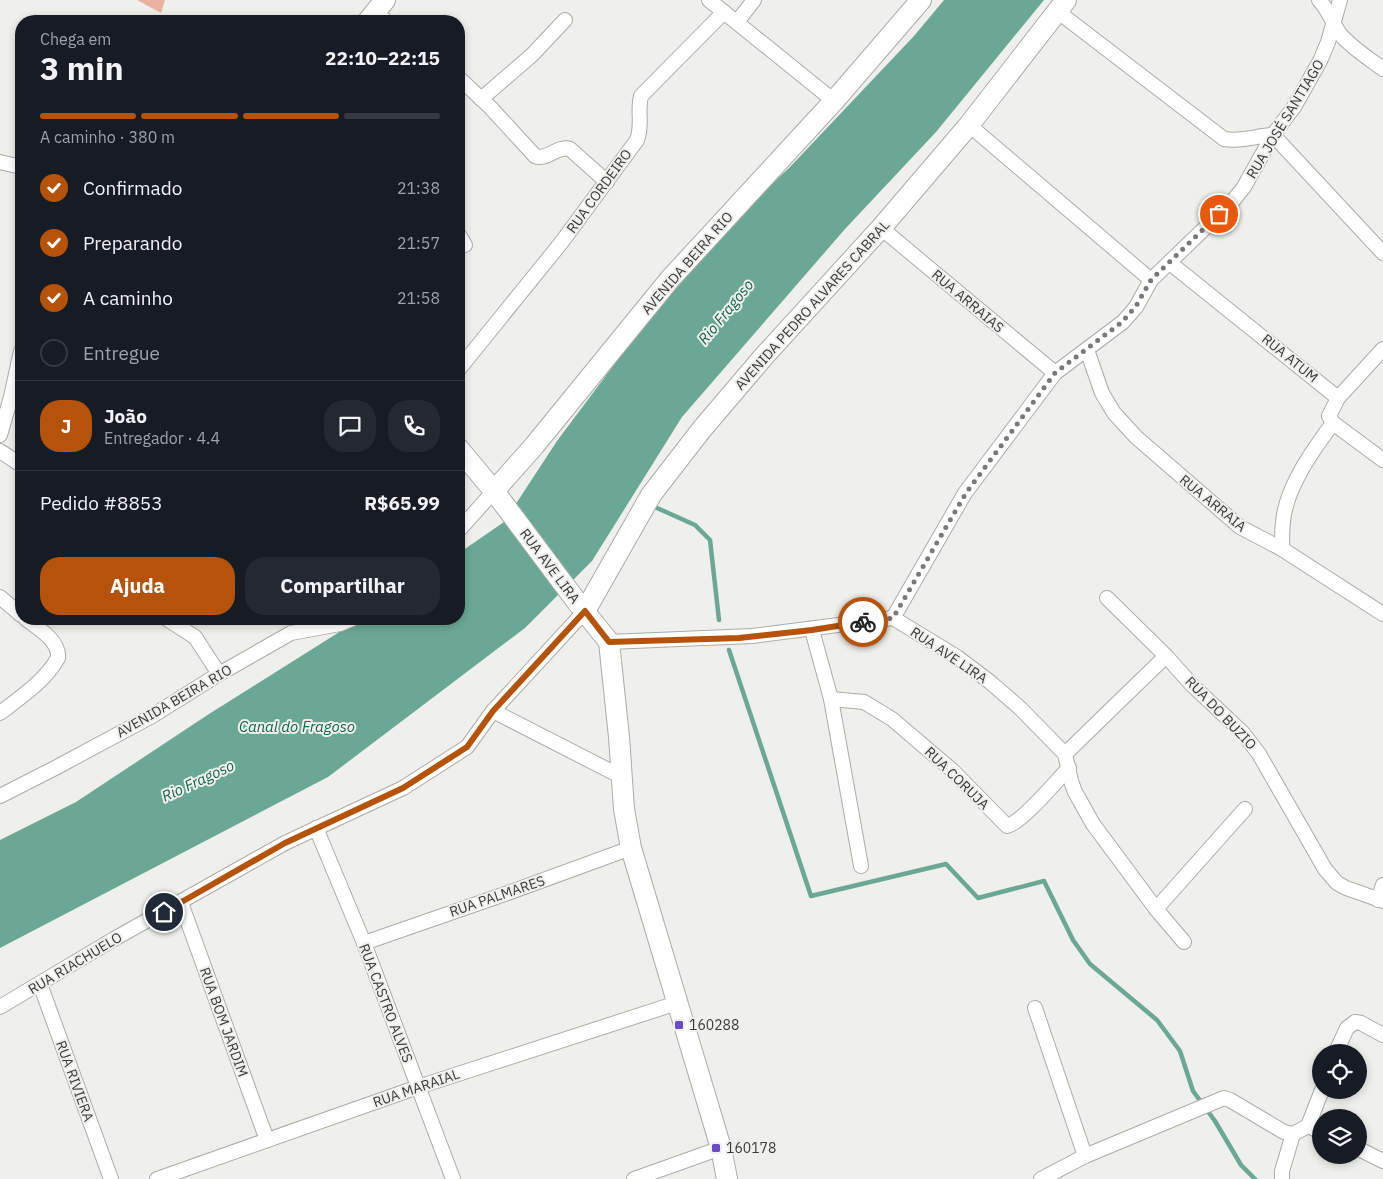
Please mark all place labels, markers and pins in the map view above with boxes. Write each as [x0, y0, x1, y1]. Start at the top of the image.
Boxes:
pin [1198, 193, 1240, 235]
pin [143, 891, 185, 933]
place label: 160288 [689, 1016, 739, 1034]
marker: 160288 [673, 1019, 685, 1031]
place label: 160178 [726, 1139, 776, 1157]
marker: 160178 [710, 1142, 722, 1154]

